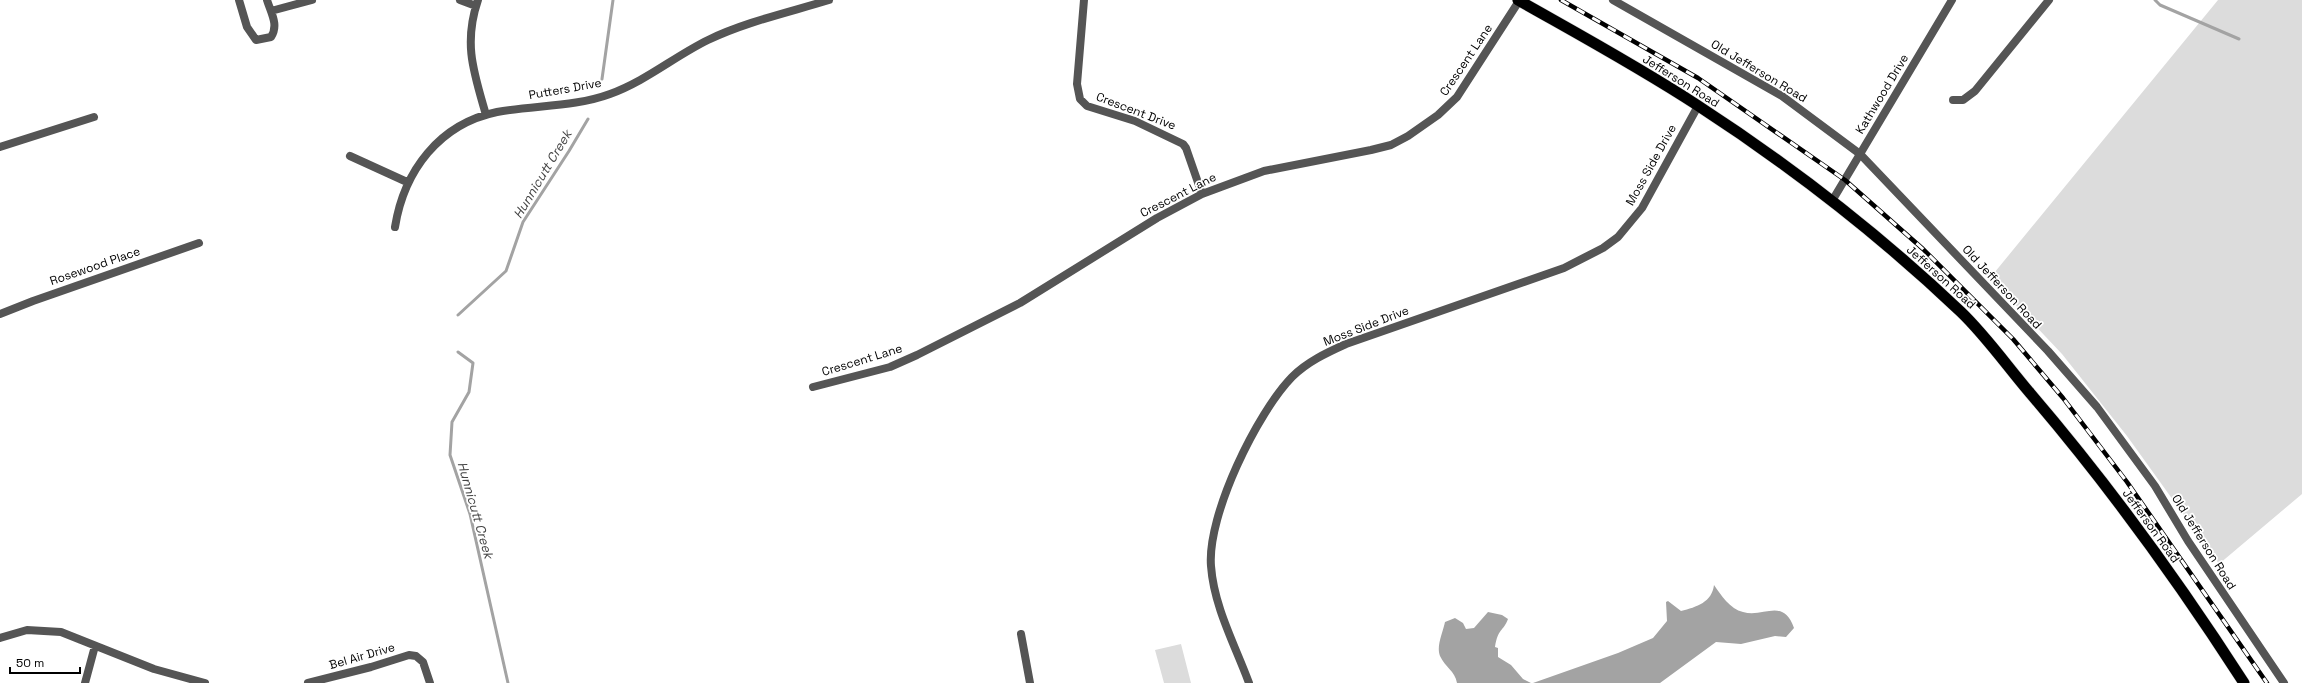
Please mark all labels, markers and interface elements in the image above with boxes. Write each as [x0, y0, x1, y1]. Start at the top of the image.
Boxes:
street label: Crescent Lane [1436, 21, 1496, 99]
street label: Old Jefferson Road [1708, 36, 1810, 106]
street label: Jefferson Road [1640, 51, 1722, 111]
street label: Kathwood Drive [1852, 51, 1912, 137]
street label: Putters Drive [527, 75, 603, 103]
street label: Crescent Drive [1094, 88, 1178, 134]
street label: Moss Side Drive [1622, 122, 1680, 208]
water label: Hunnicutt Creek [509, 125, 577, 222]
street label: Crescent Lane [1137, 169, 1219, 221]
street label: Jefferson Road [1903, 242, 1979, 312]
street label: Old Jefferson Road [1959, 242, 2045, 332]
street label: Rosewood Place [48, 243, 142, 289]
street label: Moss Side Drive [1321, 302, 1411, 350]
street label: Crescent Lane [820, 340, 904, 380]
water label: Hunnicutt Creek [454, 460, 498, 563]
street label: Jefferson Road [2119, 486, 2183, 566]
street label: Old Jefferson Road [2168, 491, 2240, 593]
street label: Bel Air Drive [327, 639, 397, 673]
scale bar [10, 649, 80, 675]
text: 50 m [16, 655, 44, 671]

